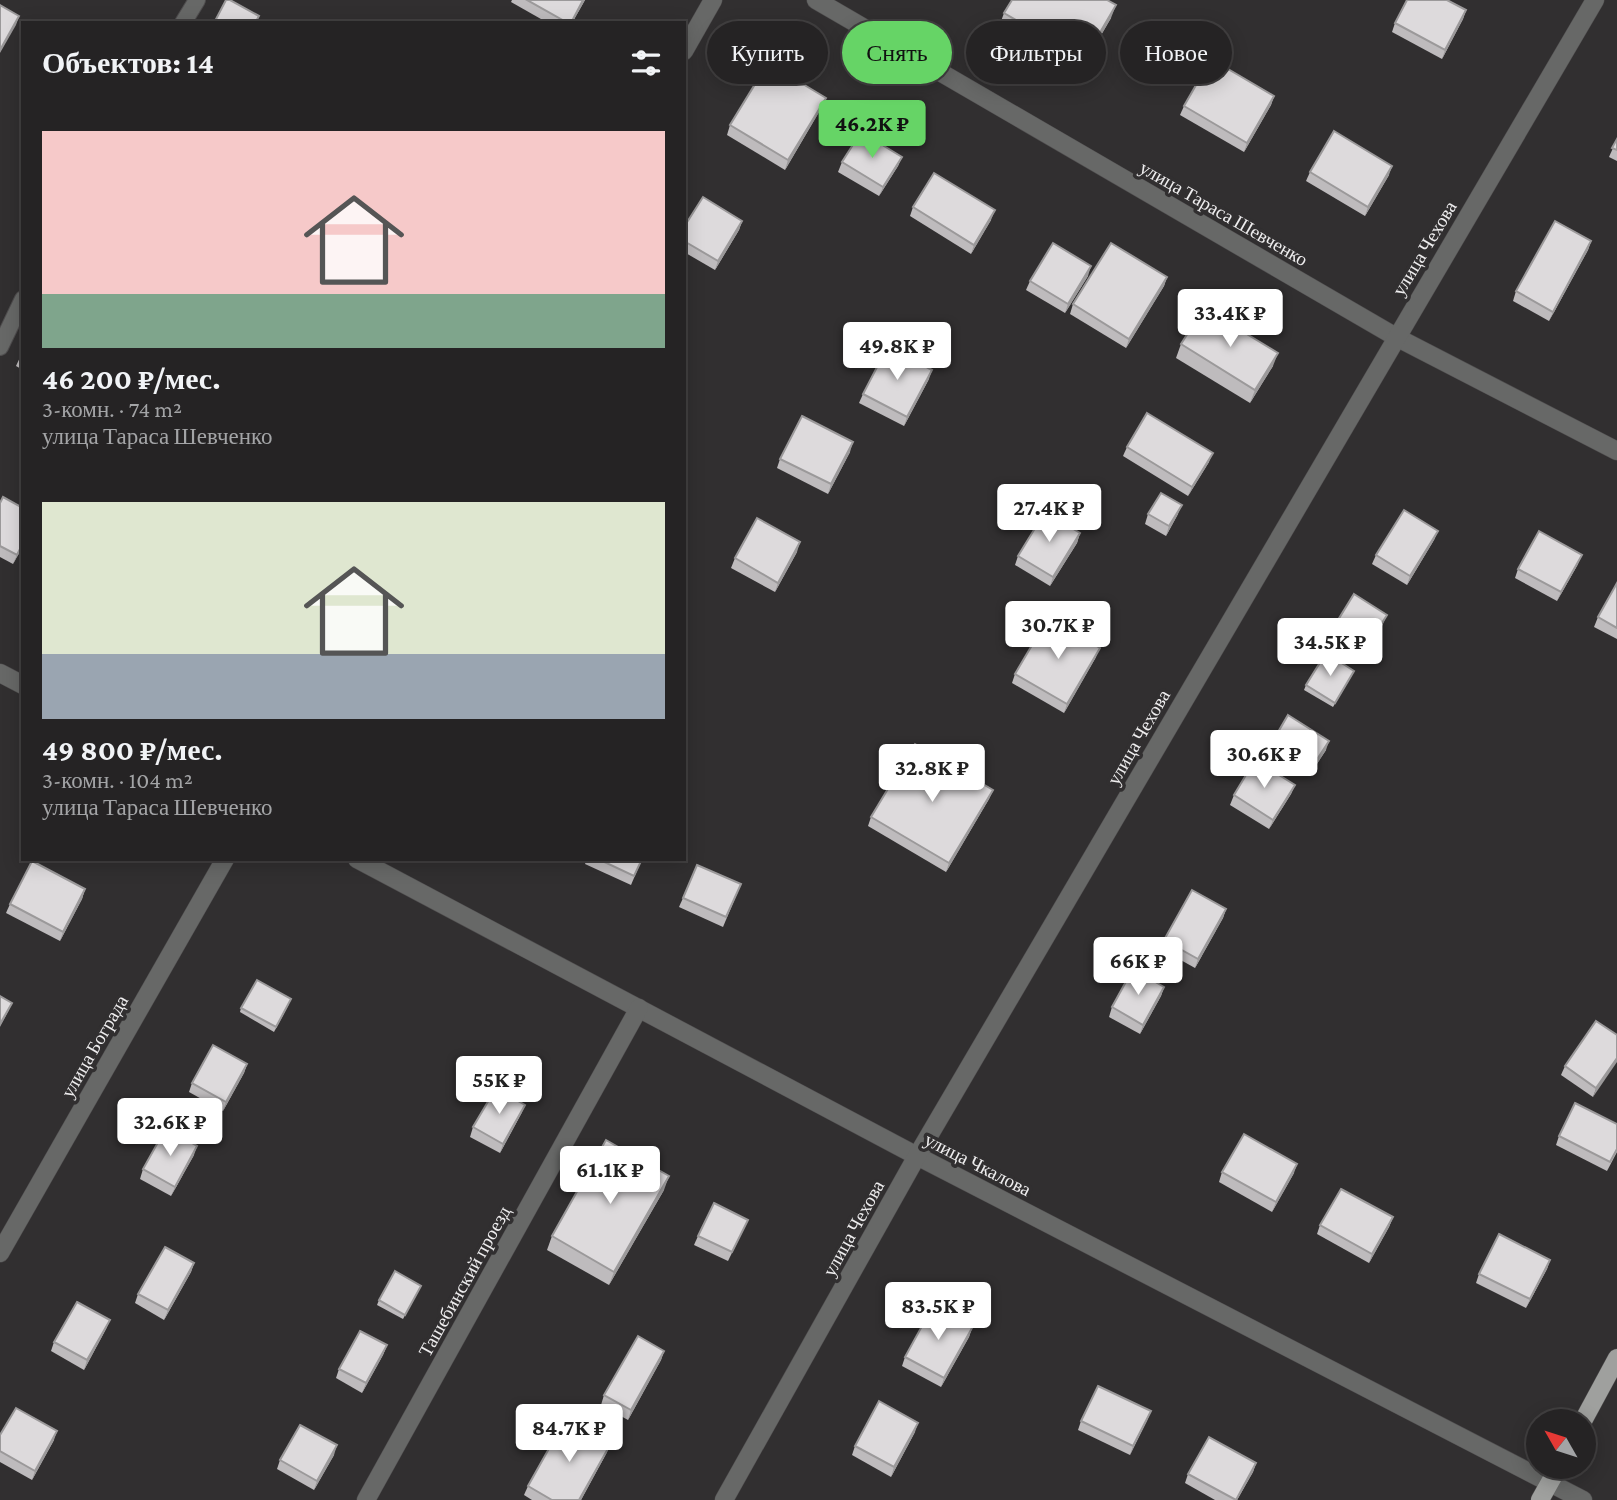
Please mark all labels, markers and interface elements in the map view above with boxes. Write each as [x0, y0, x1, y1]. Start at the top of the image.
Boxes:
chip: Купить [707, 21, 828, 84]
chip: Снять [842, 21, 952, 84]
chip: Фильтры [966, 21, 1106, 84]
chip: Новое [1120, 21, 1232, 84]
icon: filters [627, 44, 665, 82]
text: Объектов: 14 [42, 46, 214, 79]
pin: 46.2K ₽ [807, 100, 937, 160]
text: 46.2K ₽ [835, 110, 909, 136]
street label: улица Тараса Шевченко [1136, 157, 1311, 270]
icon: home [291, 177, 417, 303]
street label: улица Чехова [1388, 197, 1461, 299]
pin: 33.4K ₽ [1165, 290, 1295, 349]
text: 33.4K ₽ [1194, 299, 1266, 325]
pin: 49.8K ₽ [832, 322, 962, 382]
text: 49.8K ₽ [859, 332, 935, 358]
text: 46 200 ₽/мес. [42, 362, 221, 395]
text: 3-комн. · 74 m² [42, 396, 182, 422]
text: улица Тараса Шевченко [42, 423, 273, 449]
pin: 27.4K ₽ [984, 484, 1114, 544]
text: 27.4K ₽ [1013, 494, 1085, 520]
icon: home [291, 548, 417, 674]
pin: 30.7K ₽ [993, 602, 1123, 661]
text: 30.7K ₽ [1021, 611, 1095, 637]
pin: 34.5K ₽ [1265, 618, 1395, 678]
text: 34.5K ₽ [1293, 628, 1367, 654]
street label: улица Чехова [1103, 685, 1174, 789]
pin: 30.6K ₽ [1199, 730, 1329, 790]
text: 49 800 ₽/мес. [42, 733, 223, 766]
text: 30.6K ₽ [1226, 740, 1302, 766]
pin: 32.8K ₽ [867, 744, 997, 804]
text: 32.8K ₽ [895, 754, 969, 780]
text: 3-комн. · 104 m² [42, 767, 193, 793]
text: улица Тараса Шевченко [42, 794, 273, 820]
pin: 66K ₽ [1089, 937, 1187, 997]
text: 66K ₽ [1110, 947, 1166, 973]
street label: улица Бограда [57, 991, 132, 1101]
pin: 55K ₽ [450, 1056, 548, 1116]
text: 55K ₽ [472, 1066, 526, 1092]
pin: 32.6K ₽ [105, 1098, 235, 1158]
text: 32.6K ₽ [133, 1108, 207, 1134]
street label: улица Чкалова [921, 1129, 1035, 1201]
pin: 61.1K ₽ [545, 1146, 675, 1206]
text: 61.1K ₽ [576, 1156, 644, 1182]
street label: улица Чехова [818, 1176, 889, 1280]
street label: Ташебинский проезд [414, 1202, 515, 1360]
pin: 83.5K ₽ [873, 1282, 1003, 1342]
text: 83.5K ₽ [901, 1292, 975, 1318]
pin: 84.7K ₽ [504, 1404, 634, 1464]
north arrow [1526, 1409, 1596, 1479]
map controls [1526, 1409, 1596, 1479]
text: 84.7K ₽ [532, 1414, 606, 1440]

